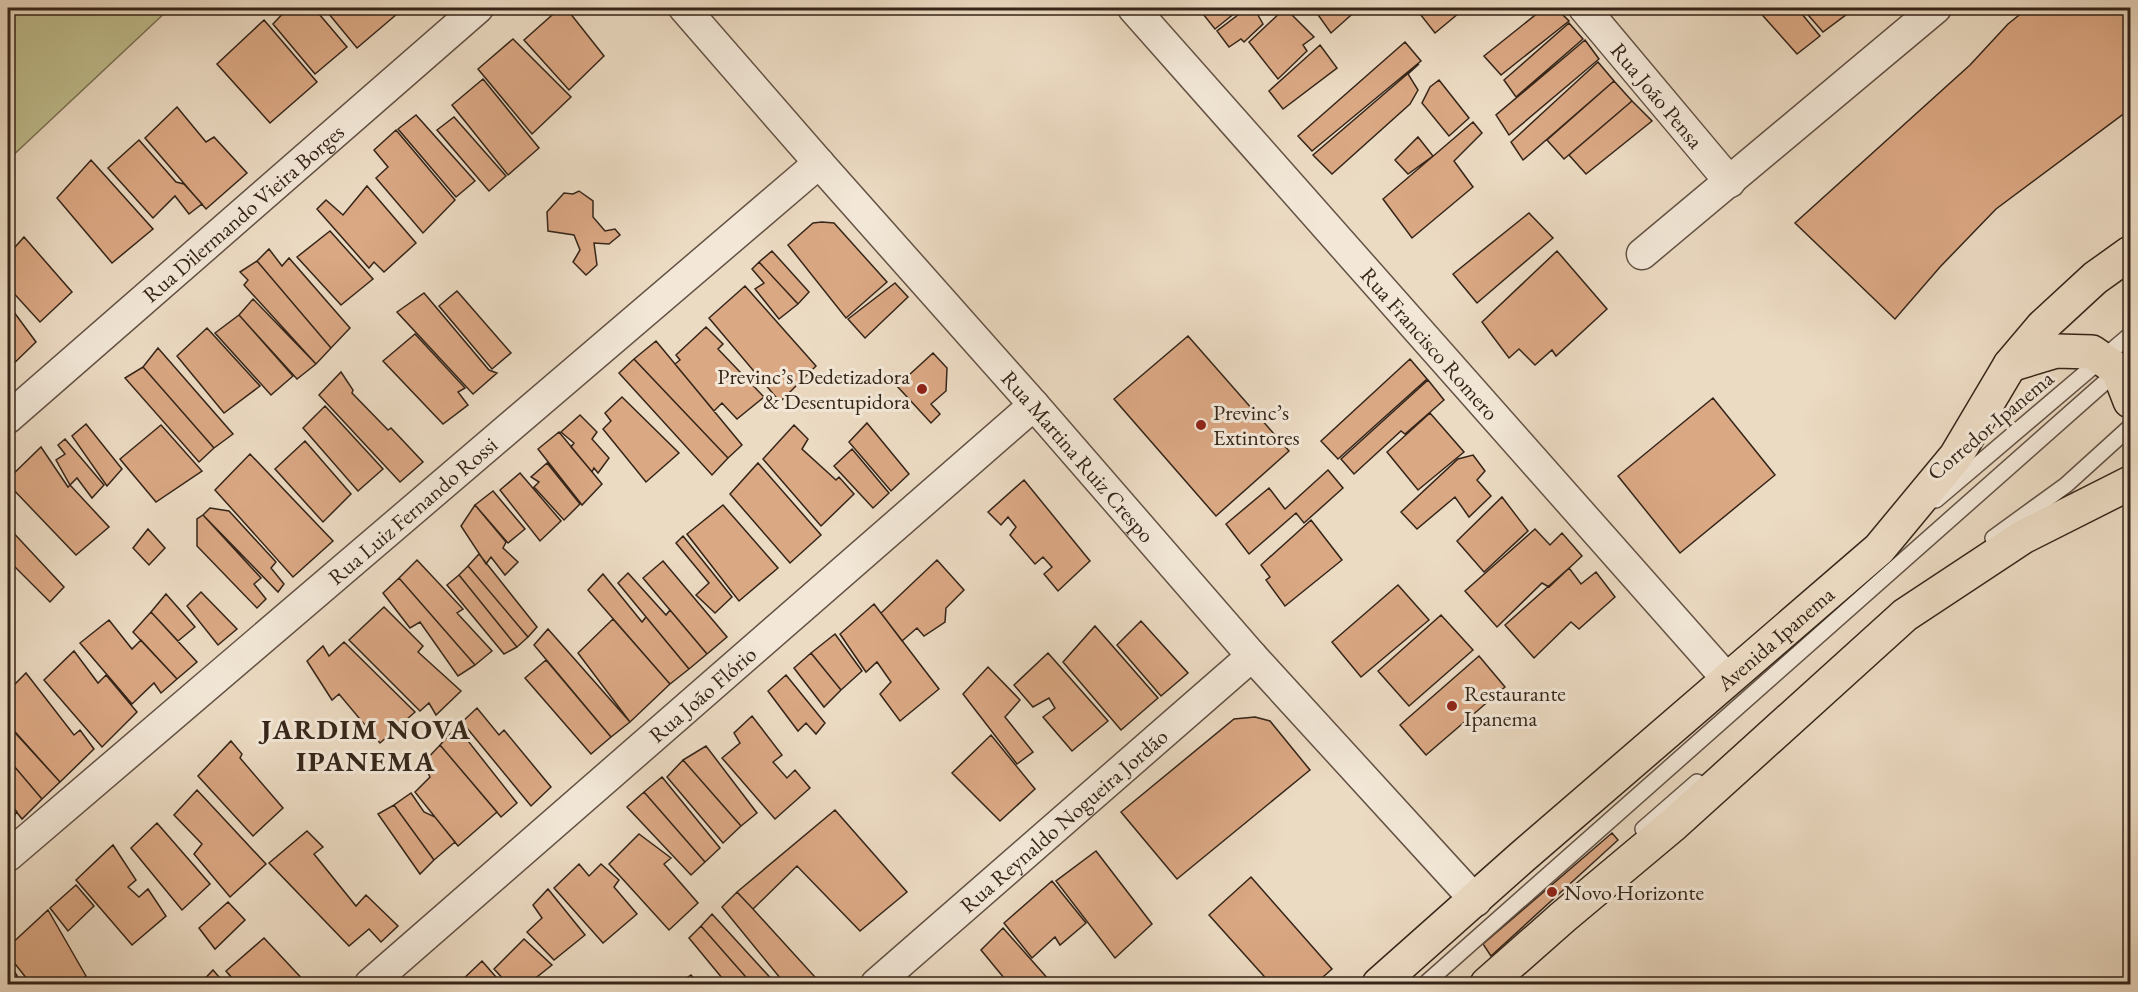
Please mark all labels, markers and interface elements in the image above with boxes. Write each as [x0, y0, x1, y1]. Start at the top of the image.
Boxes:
street label: Rua João Pensa [1604, 37, 1710, 155]
street label: Rua Dilermando Vieira Borges [137, 117, 350, 309]
street label: Rua Francisco Romero [1354, 261, 1505, 427]
place label: Previnc’s Dedetizadora & Desentupidora [717, 362, 910, 416]
street label: Rua Martina Ruiz Crespo [995, 364, 1161, 549]
street label: Corredor Ipanema [1921, 364, 2060, 487]
marker: Previnc’s Dedetizadora & Desentupidora [915, 382, 929, 396]
place label: Previnc’s Extintores [1213, 398, 1300, 452]
marker: Previnc’s Extintores [1194, 418, 1208, 432]
street label: Rua Luiz Fernando Rossi [322, 430, 504, 591]
street label: Avenida Ipanema [1710, 580, 1841, 698]
street label: Rua João Flório [643, 640, 763, 749]
place label: Restaurante Ipanema [1464, 679, 1566, 733]
marker: Restaurante Ipanema [1445, 699, 1459, 713]
district label: JARDIM NOVA IPANEMA [258, 711, 471, 779]
street label: Rua Reynaldo Nogueira Jordão [954, 722, 1174, 919]
place label: Novo Horizonte [1564, 878, 1705, 907]
marker: Novo Horizonte [1545, 885, 1559, 899]

